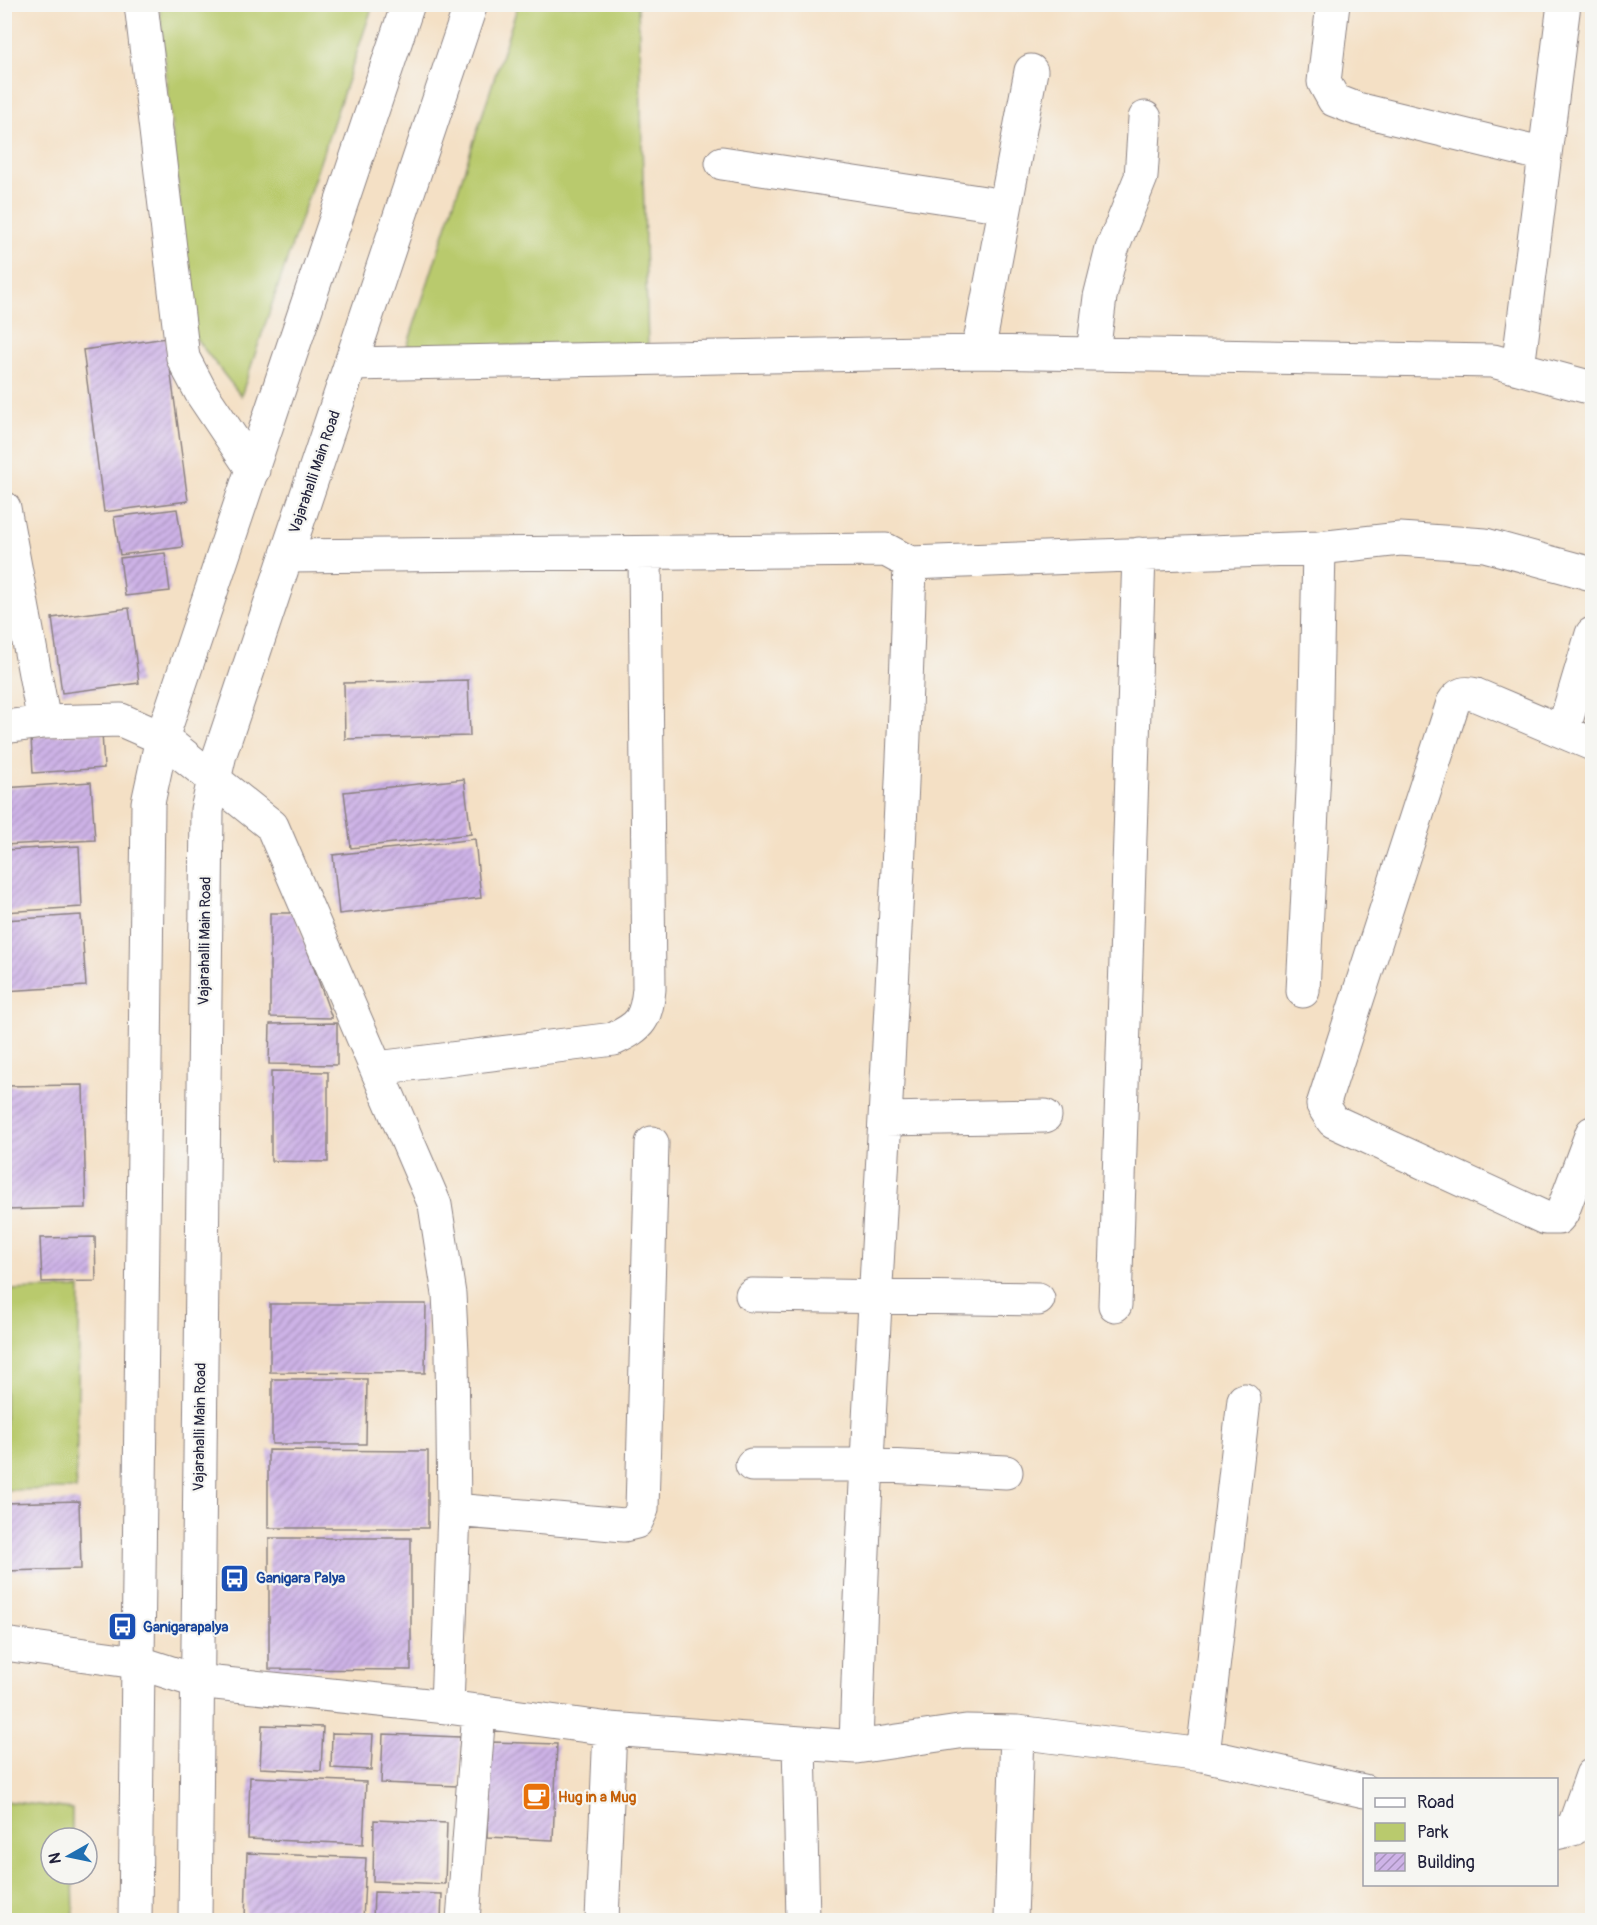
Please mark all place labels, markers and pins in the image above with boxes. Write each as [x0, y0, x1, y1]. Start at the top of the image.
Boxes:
bus stop icon: Ganigara Palya [219, 1562, 251, 1594]
place label: Ganigara Palya [256, 1569, 345, 1588]
bus stop icon: Ganigarapalya [106, 1611, 138, 1643]
place label: Ganigarapalya [143, 1618, 229, 1637]
cafe icon: Hug in a Mug [521, 1781, 553, 1813]
place label: Hug in a Mug [558, 1788, 637, 1807]

